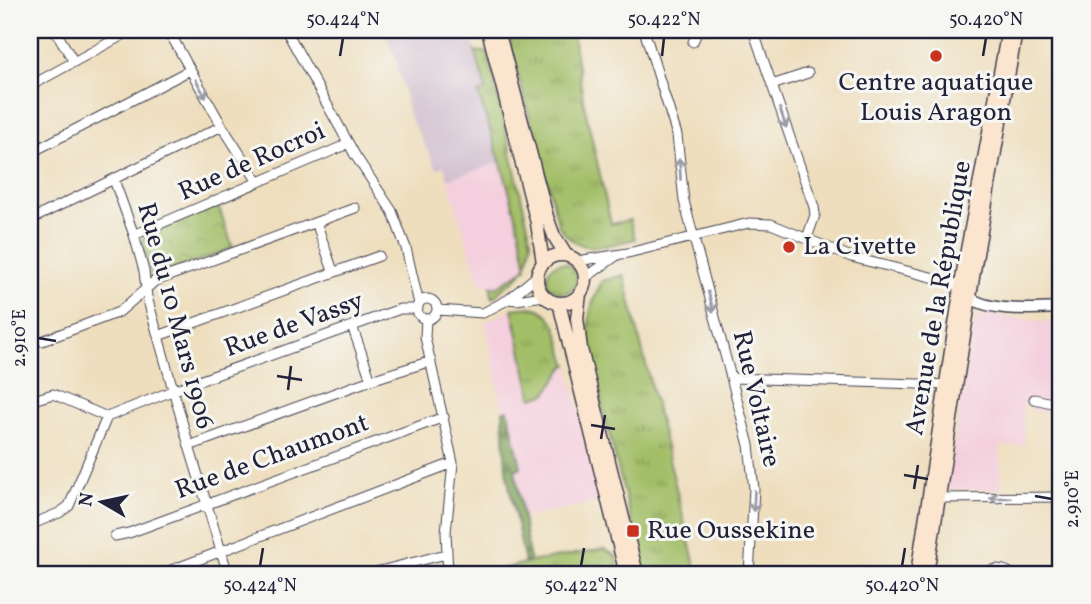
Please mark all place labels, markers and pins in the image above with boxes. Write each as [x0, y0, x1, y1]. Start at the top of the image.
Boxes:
marker: Centre aquatique Louis Aragon [928, 48, 944, 64]
place label: Centre aquatique Louis Aragon [839, 65, 1033, 131]
place label: La Civette [803, 229, 916, 265]
marker: La Civette [781, 239, 797, 255]
place label: Rue Oussekine [647, 513, 815, 549]
marker: Rue Oussekine [625, 523, 641, 539]

